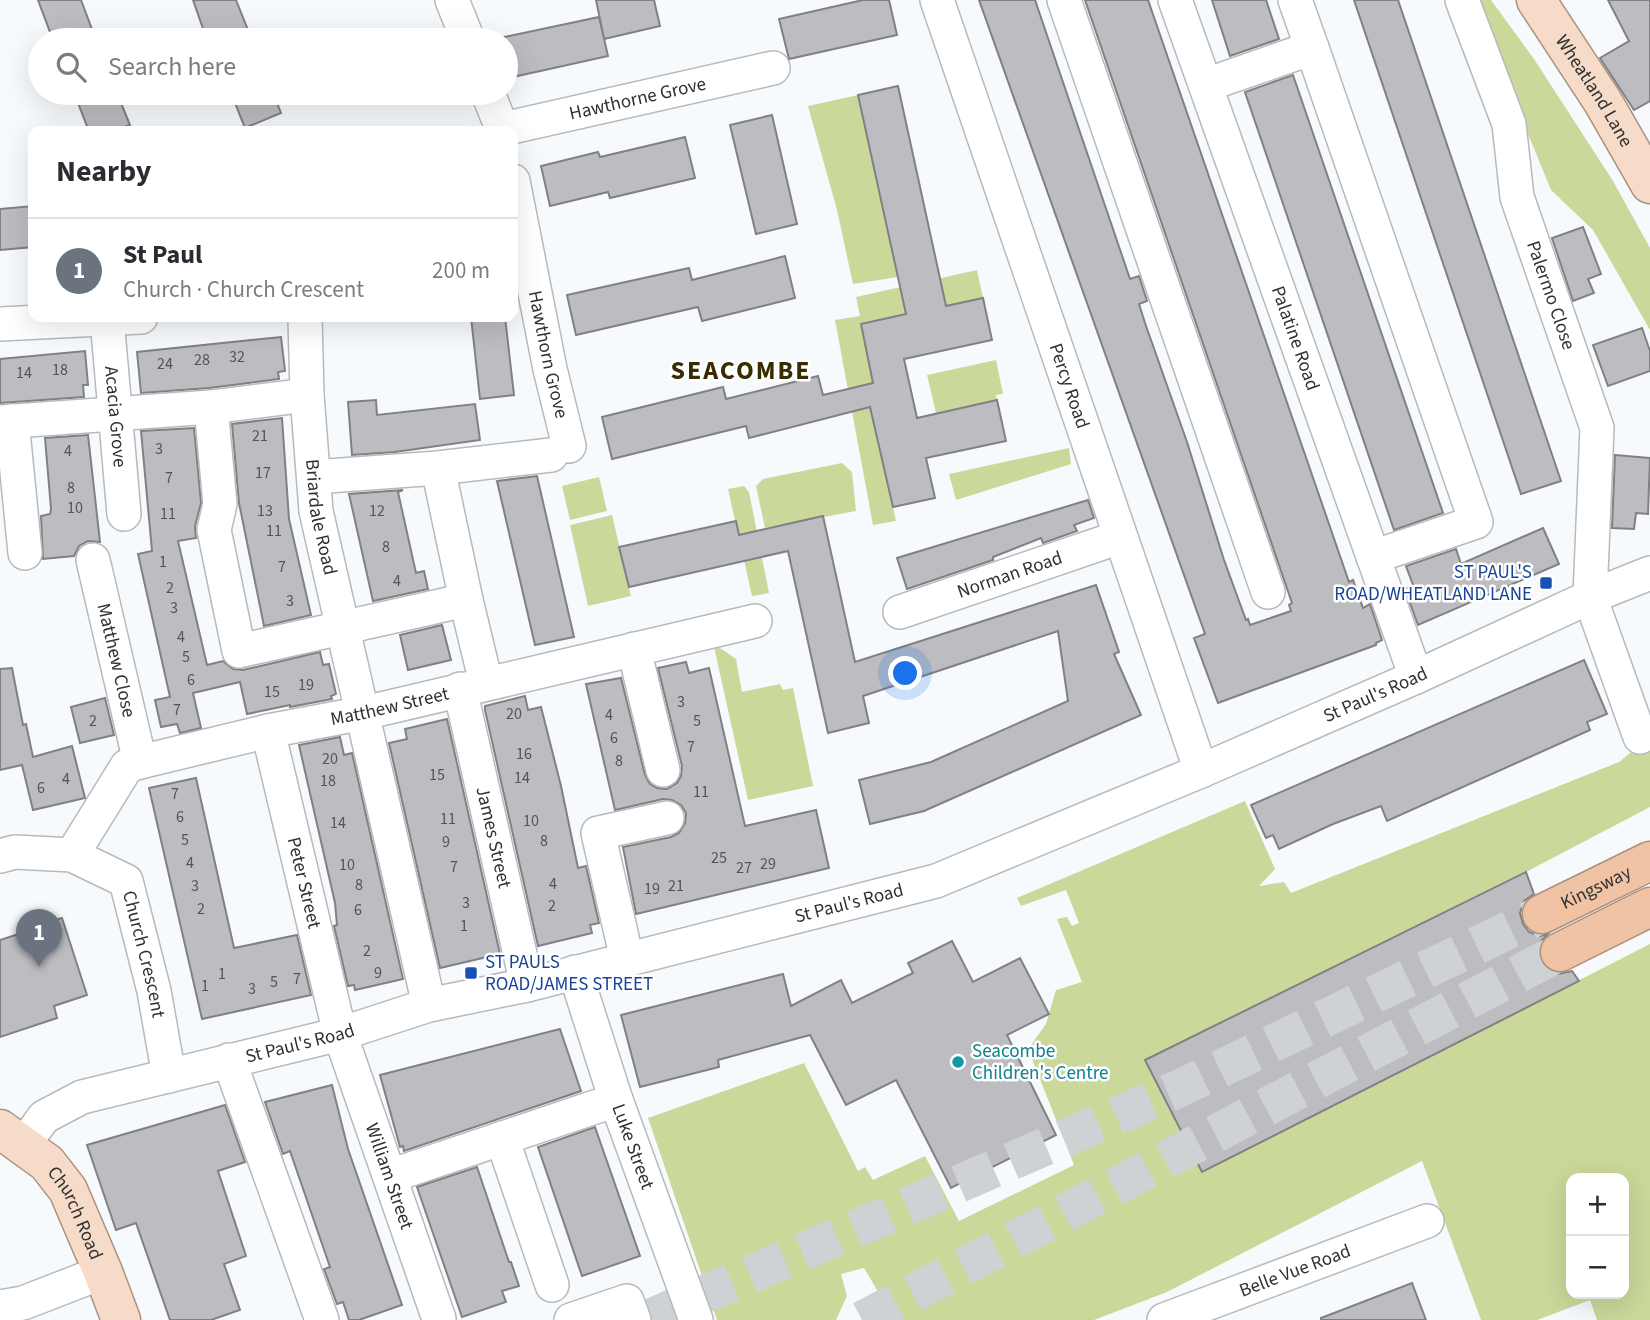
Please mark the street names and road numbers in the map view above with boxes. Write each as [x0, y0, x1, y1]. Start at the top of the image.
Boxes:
street label: Wheatland Lane [1549, 29, 1640, 152]
street label: Hawthorne Grove [567, 70, 709, 127]
street label: Palermo Close [1520, 237, 1582, 353]
street label: Palatine Road [1264, 282, 1326, 394]
street label: Hawthorn Grove [521, 288, 575, 421]
street label: Percy Road [1042, 340, 1096, 432]
street label: Acacia Grove [98, 365, 133, 468]
street label: Briardale Road [299, 458, 344, 578]
street label: Norman Road [954, 544, 1066, 605]
street label: Matthew Close [90, 601, 143, 720]
street label: St Paul's Road [1319, 660, 1432, 729]
street label: Matthew Street [328, 680, 452, 733]
street label: James Street [469, 784, 518, 891]
street label: Peter Street [280, 834, 328, 932]
street label: Kingsway [1556, 859, 1636, 916]
street label: St Paul's Road [792, 876, 906, 930]
street label: Church Crescent [115, 888, 172, 1020]
street label: St Paul's Road [243, 1017, 358, 1070]
street label: Luke Street [605, 1100, 661, 1194]
street label: William Street [358, 1119, 421, 1234]
street label: Church Road [41, 1160, 110, 1264]
street label: Belle Vue Road [1235, 1237, 1355, 1304]

